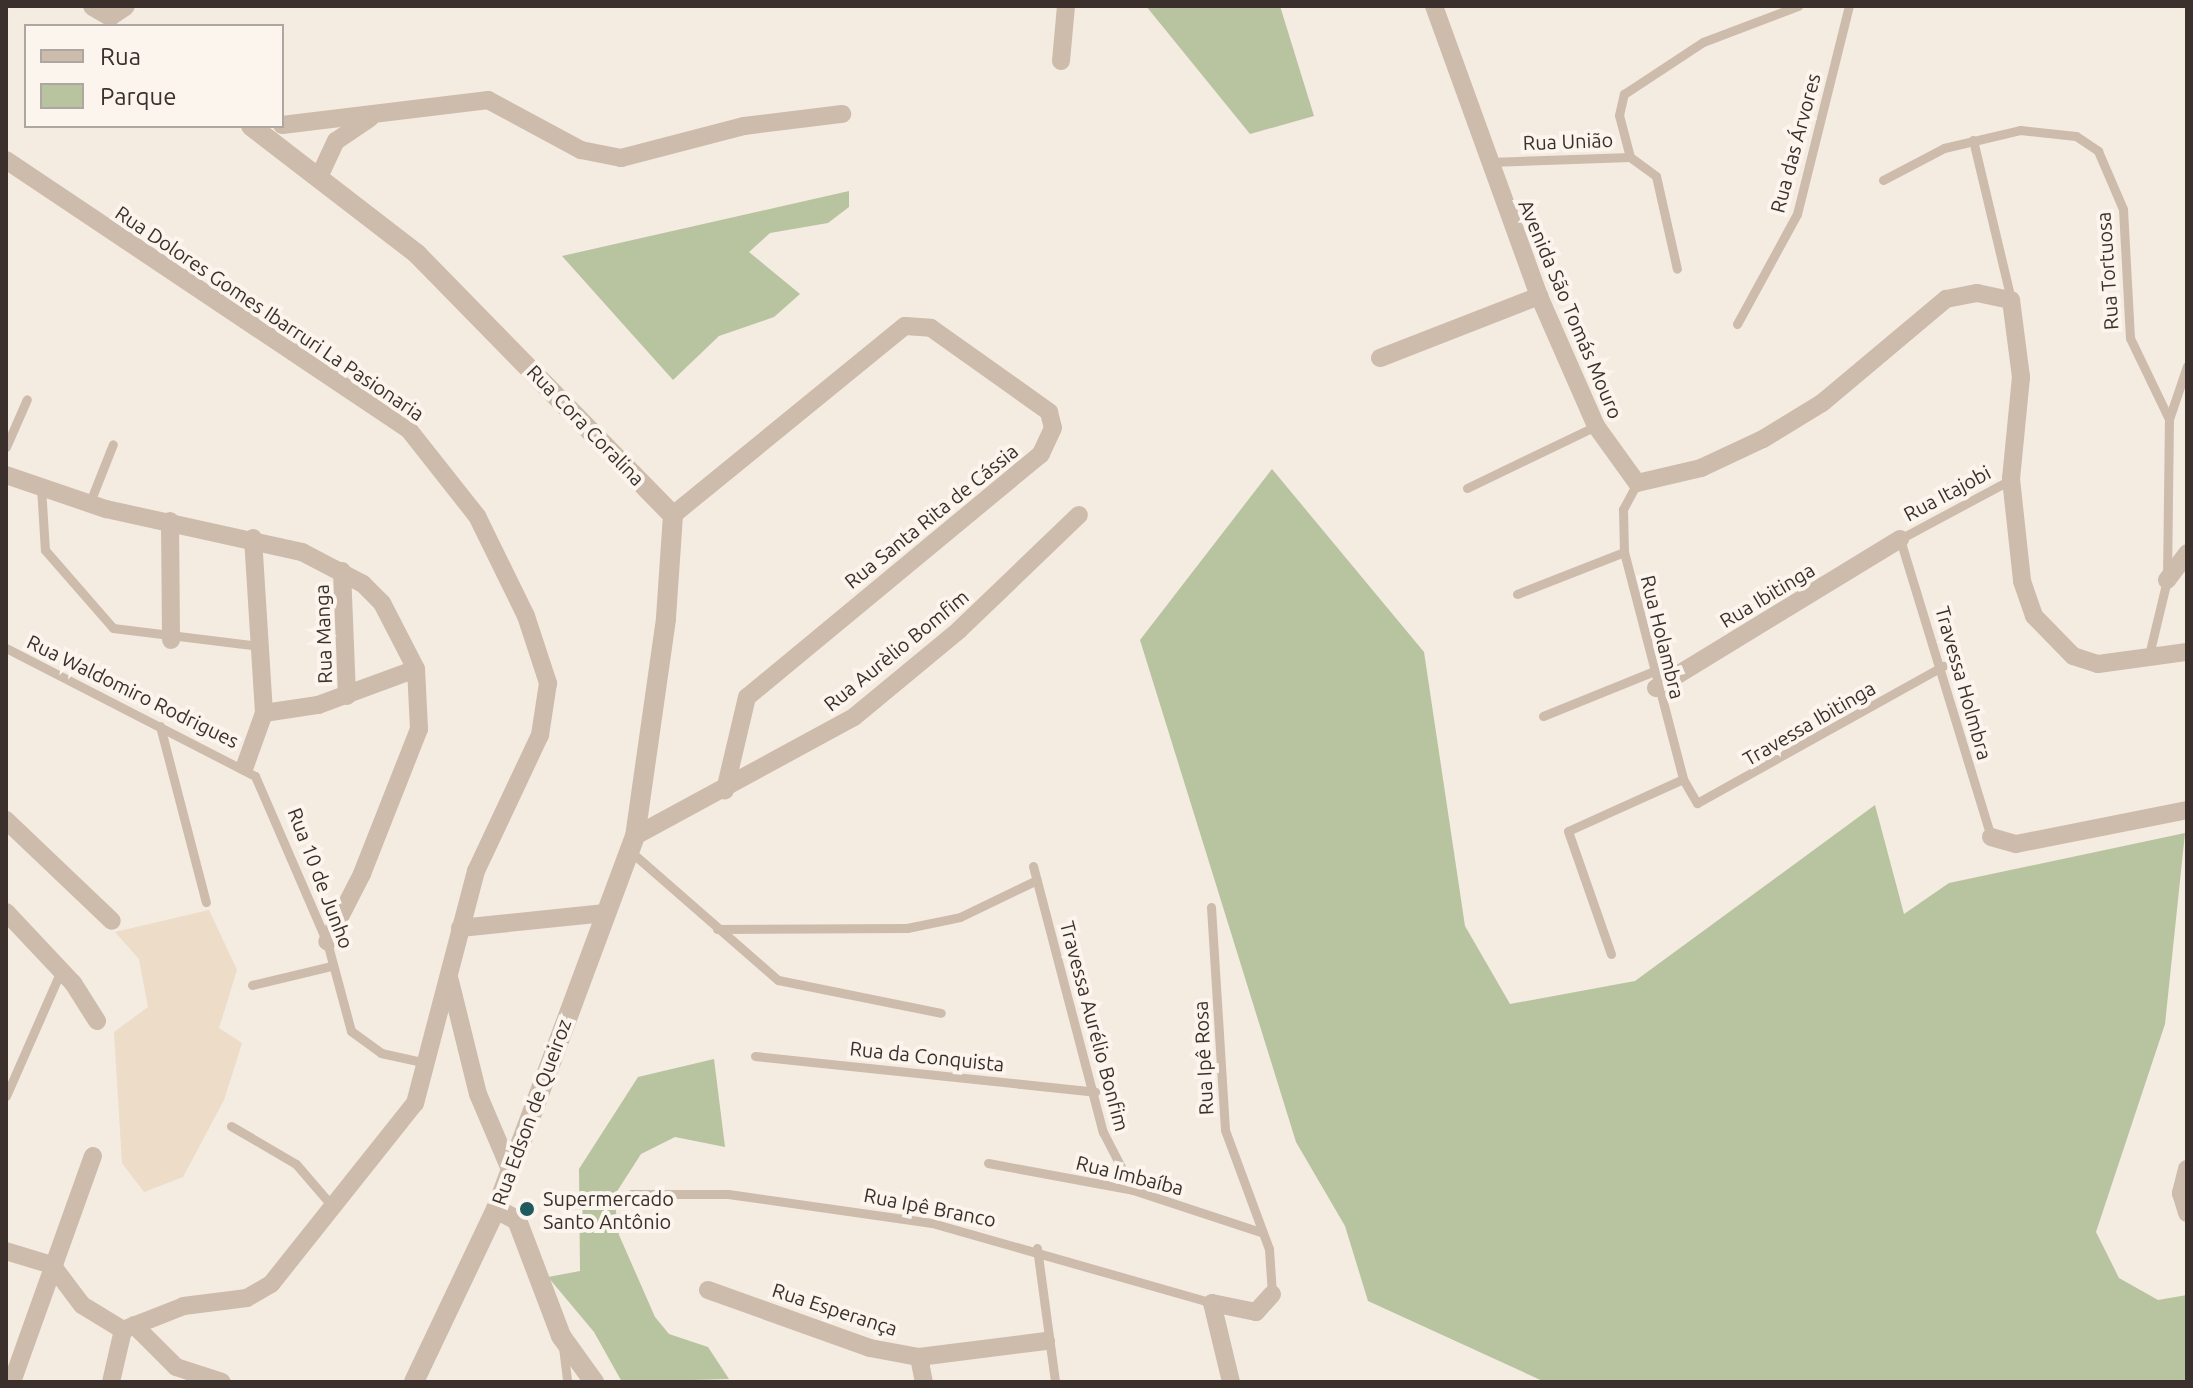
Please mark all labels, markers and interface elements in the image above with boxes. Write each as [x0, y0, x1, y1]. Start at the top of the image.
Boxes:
legend [24, 24, 284, 128]
text: Rua [100, 43, 141, 70]
street label: Rua das Árvores [1765, 70, 1825, 216]
text: Parque [100, 83, 177, 110]
street label: Rua União [1522, 127, 1614, 155]
street label: Avenida São Tomás Mouro [1514, 196, 1628, 422]
street label: Rua Dolores Gomes Ibarruri La Pasionaria [111, 200, 429, 426]
street label: Rua Tortuosa [2091, 211, 2123, 331]
street label: Rua Cora Coralina [522, 360, 650, 490]
street label: Rua Santa Rita de Cássia [840, 439, 1022, 593]
street label: Rua Itajobi [1899, 460, 1995, 526]
street label: Rua Ibitinga [1715, 557, 1819, 633]
street label: Rua Holambra [1636, 573, 1690, 701]
street label: Rua Manga [309, 584, 337, 684]
street label: Rua Aurèlio Bomfim [819, 584, 973, 716]
street label: Travessa Holmbra [1931, 603, 1997, 763]
street label: Rua Waldomiro Rodrigues [23, 629, 243, 753]
street label: Travessa Ibitinga [1739, 675, 1879, 771]
street label: Rua 10 de Junho [283, 804, 359, 952]
street label: Travessa Aurélio Bonfim [1055, 918, 1135, 1134]
street label: Rua Ipê Rosa [1188, 1000, 1218, 1116]
street label: Rua Edson de Queiroz [486, 1016, 576, 1208]
street label: Rua da Conquista [848, 1036, 1006, 1076]
street label: Rua Imbaíba [1074, 1150, 1186, 1200]
street label: Rua Ipê Branco [862, 1182, 998, 1232]
place label: Supermercado Santo Antônio [543, 1186, 674, 1233]
marker: Supermercado Santo Antônio [518, 1200, 536, 1218]
street label: Rua Esperança [769, 1277, 901, 1341]

